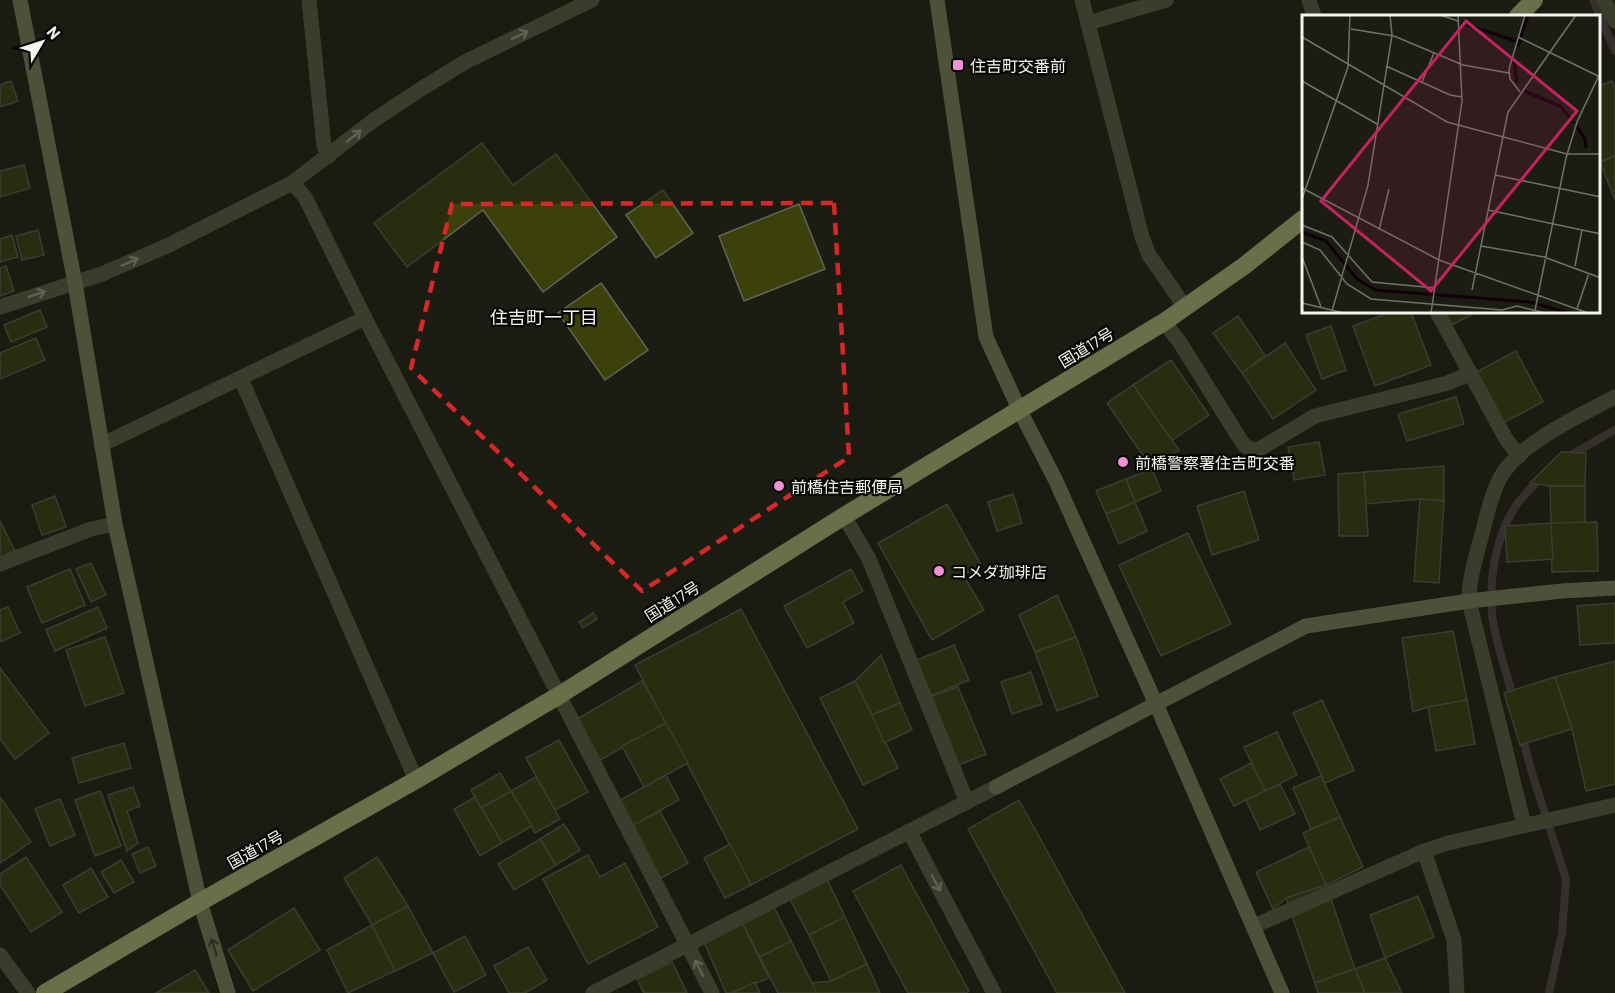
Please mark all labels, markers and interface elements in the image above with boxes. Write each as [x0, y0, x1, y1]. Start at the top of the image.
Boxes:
north arrow [12, 12, 72, 72]
inset map [1302, 15, 1600, 314]
text: N [43, 22, 65, 42]
one-way arrow [511, 29, 529, 41]
place label: 住吉町交番前 [970, 56, 1066, 75]
marker: 住吉町交番前 [951, 58, 965, 72]
one-way arrow [346, 130, 362, 143]
one-way arrow [120, 256, 138, 267]
one-way arrow [27, 288, 46, 299]
district label: 住吉町一丁目 [490, 306, 598, 328]
street label: 国道17号 [1055, 323, 1117, 371]
place label: 前橋警察署住吉町交番 [1135, 453, 1295, 472]
marker: 前橋警察署住吉町交番 [1116, 455, 1130, 469]
place label: 前橋住吉郵便局 [791, 477, 903, 496]
marker: 前橋住吉郵便局 [772, 479, 786, 493]
place label: コメダ珈琲店 [951, 562, 1047, 581]
marker: コメダ珈琲店 [932, 564, 946, 578]
street label: 国道17号 [641, 577, 703, 625]
street label: 国道17号 [224, 826, 286, 872]
one-way arrow [931, 874, 943, 892]
one-way arrow [208, 938, 219, 957]
one-way arrow [693, 960, 704, 978]

